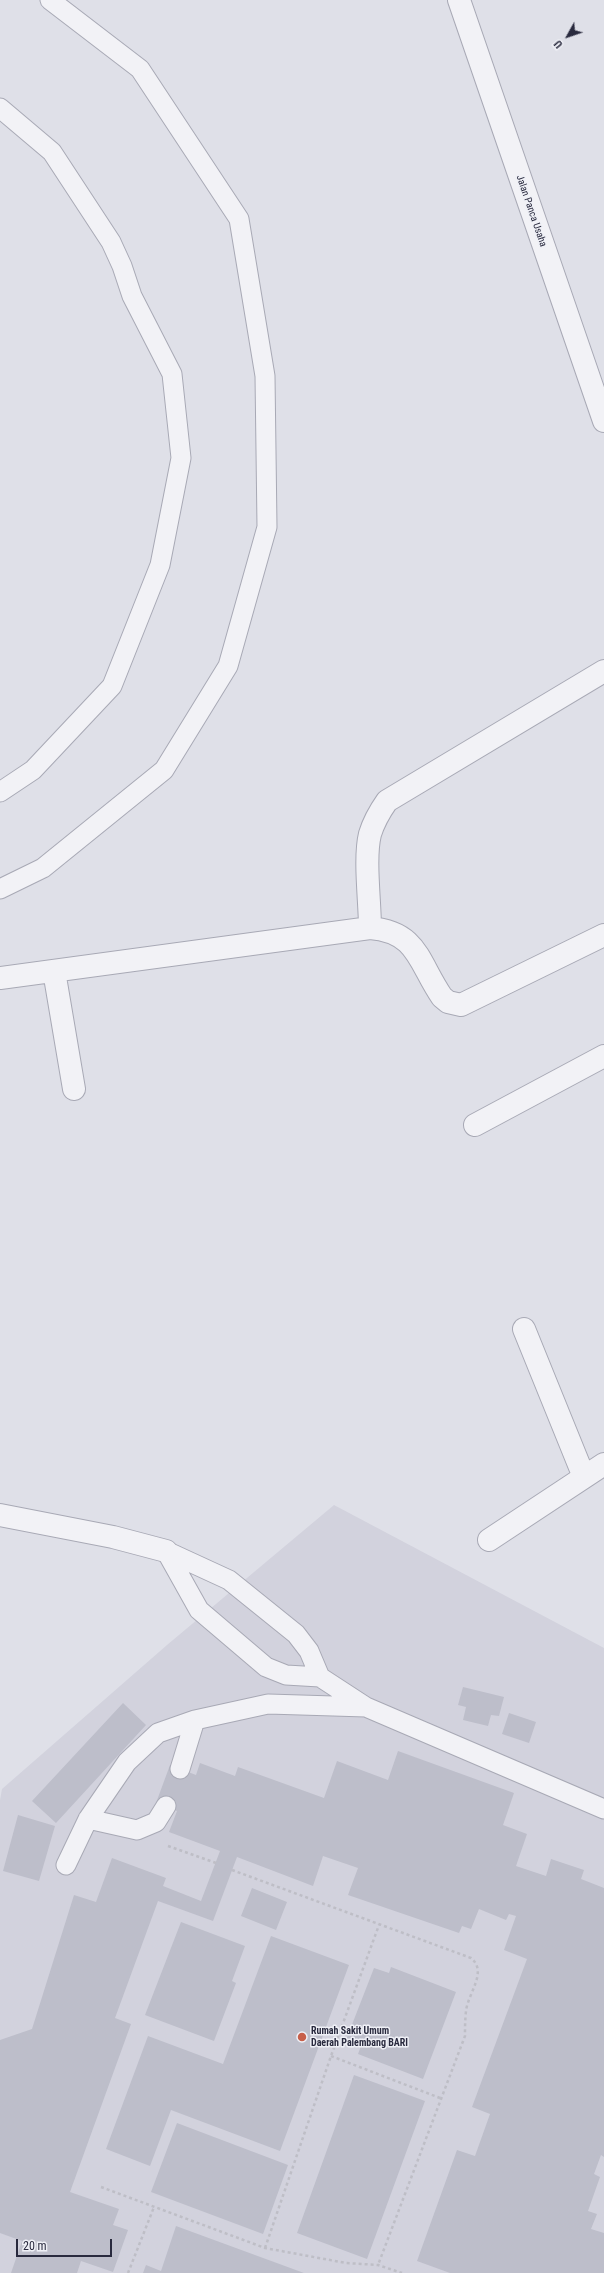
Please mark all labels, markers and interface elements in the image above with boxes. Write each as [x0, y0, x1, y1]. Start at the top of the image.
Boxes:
north arrow [548, 16, 588, 56]
text: U [551, 37, 565, 51]
street label: Jalan Panca Usaha [513, 173, 549, 249]
place label: Rumah Sakit Umum Daerah Palembang BARI [311, 2025, 408, 2048]
marker: Rumah Sakit Umum Daerah Palembang BARI [296, 2031, 308, 2043]
scale bar [18, 2231, 114, 2257]
text: 20 m [23, 2239, 47, 2253]

